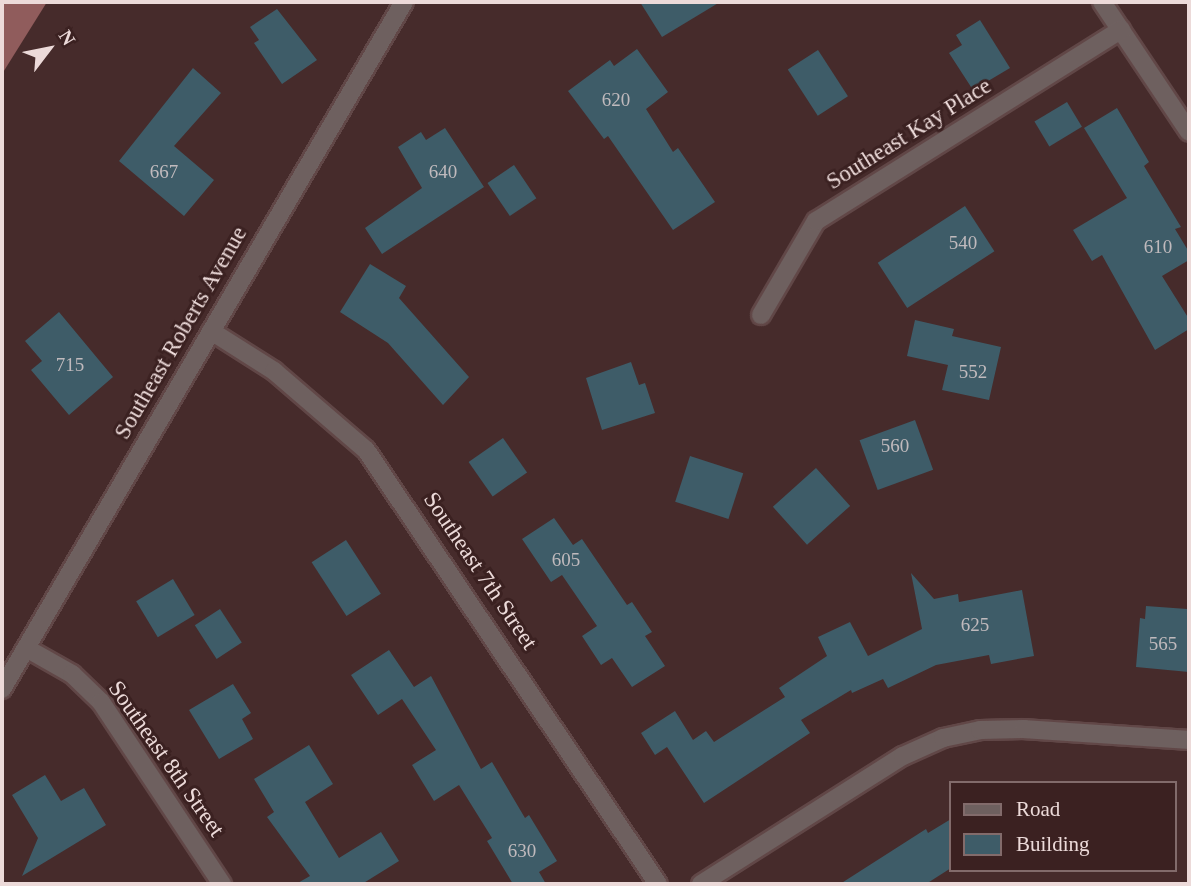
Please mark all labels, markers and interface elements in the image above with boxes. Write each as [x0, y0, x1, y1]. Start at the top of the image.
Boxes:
north arrow [14, 14, 84, 84]
text: N [55, 26, 80, 49]
street label: Southeast Kay Place [822, 72, 996, 196]
house number: 620 [602, 89, 630, 111]
house number: 667 [150, 161, 178, 183]
house number: 640 [429, 161, 457, 183]
street label: Southeast Roberts Avenue [108, 221, 254, 445]
house number: 540 [949, 232, 977, 254]
house number: 610 [1144, 236, 1172, 258]
house number: 715 [56, 354, 84, 376]
house number: 552 [959, 361, 987, 383]
house number: 560 [881, 435, 909, 457]
street label: Southeast 7th Street [417, 487, 543, 655]
house number: 605 [552, 549, 580, 571]
house number: 625 [961, 614, 989, 636]
house number: 565 [1149, 633, 1177, 655]
street label: Southeast 8th Street [102, 676, 230, 842]
legend [950, 781, 1177, 872]
text: Road [1016, 797, 1060, 821]
text: Building [1016, 832, 1090, 856]
house number: 630 [508, 840, 536, 862]

